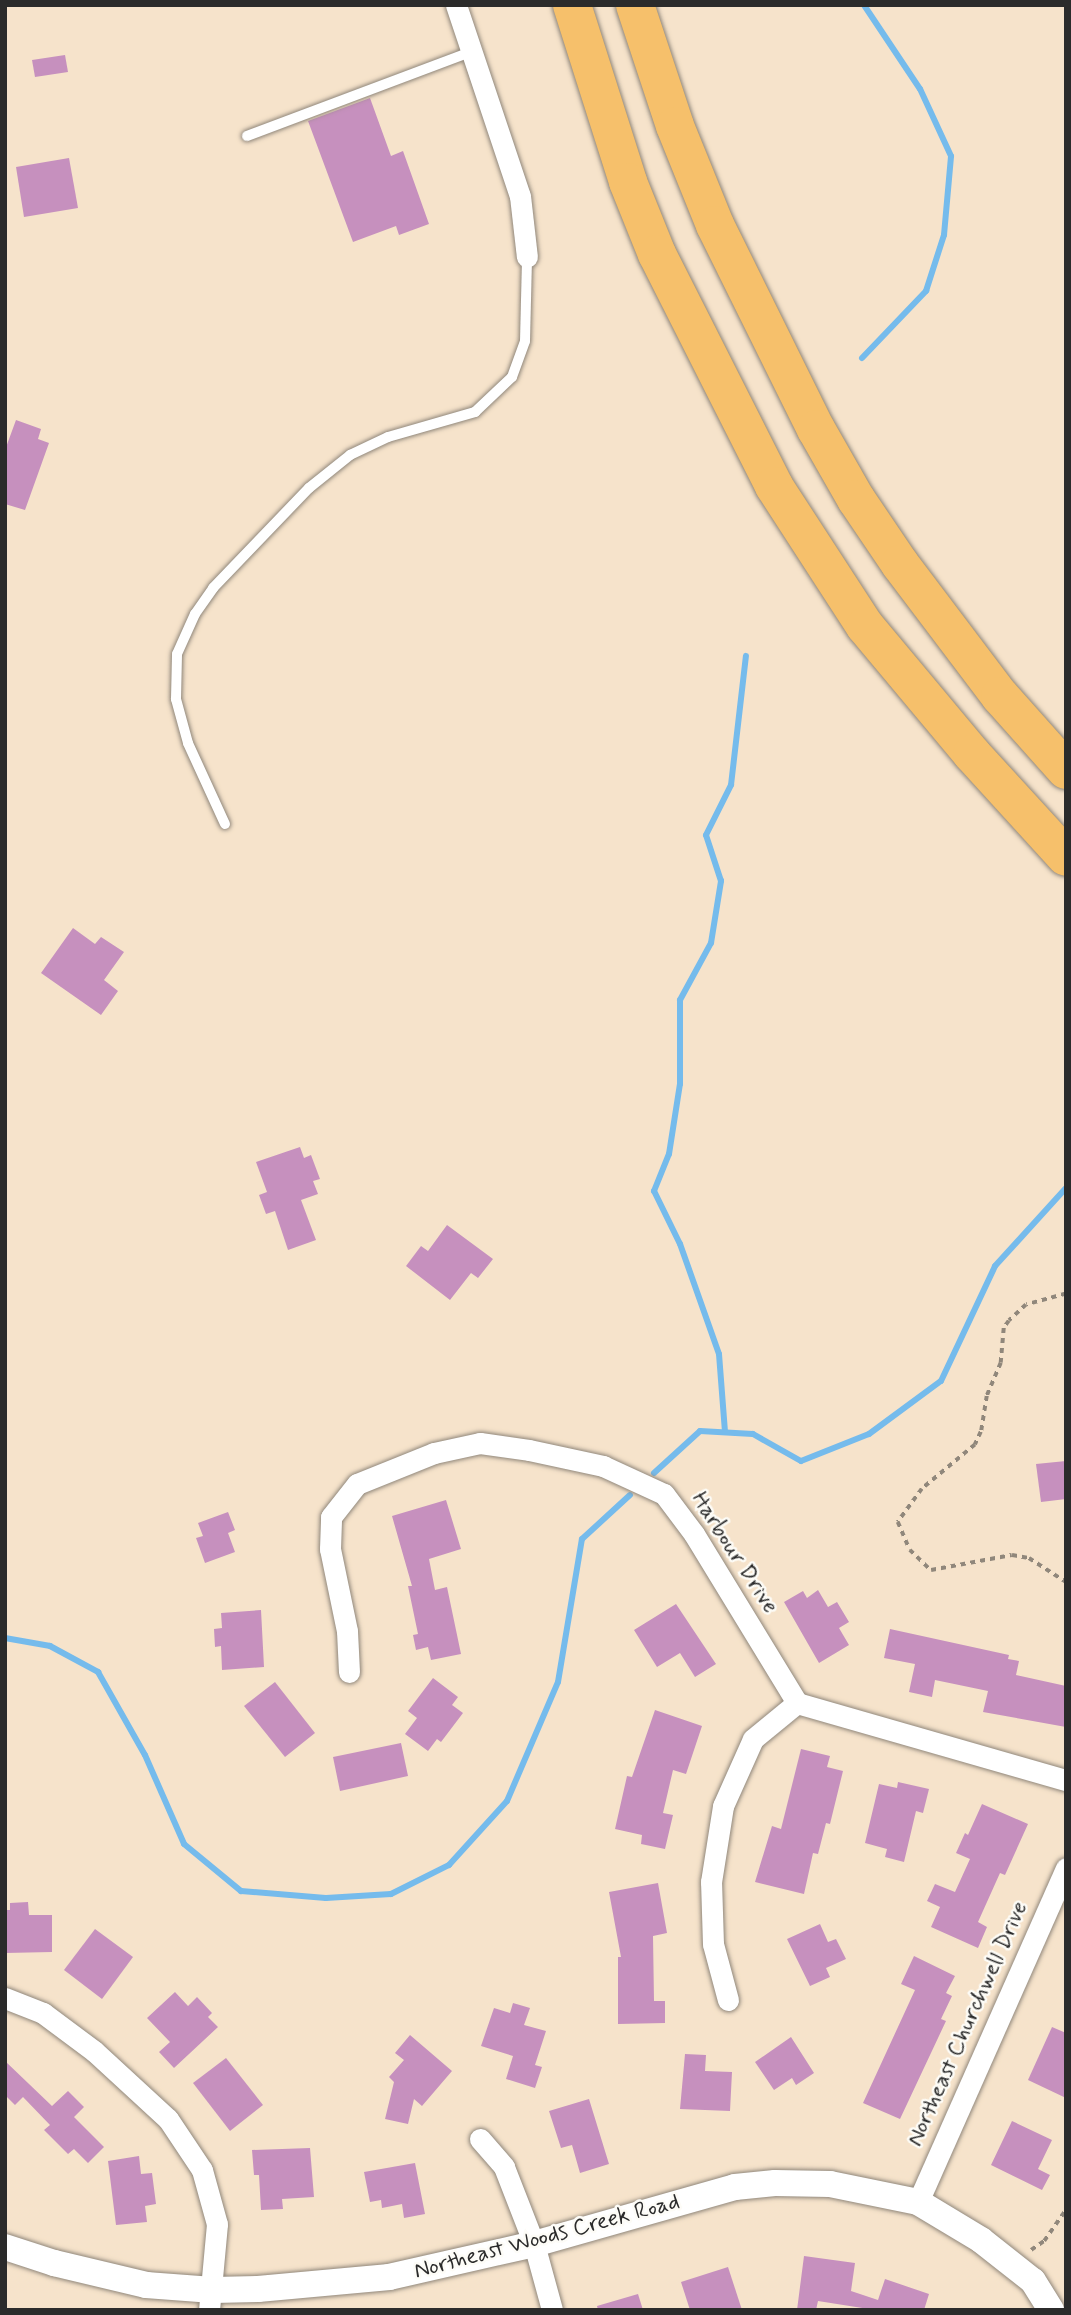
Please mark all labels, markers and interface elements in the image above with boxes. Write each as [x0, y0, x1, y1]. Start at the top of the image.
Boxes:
street label: Harbour Drive [685, 1488, 783, 1618]
street label: Northeast Churchwell Drive [902, 1897, 1034, 2151]
street label: Northeast Woods Creek Road [411, 2188, 683, 2286]

